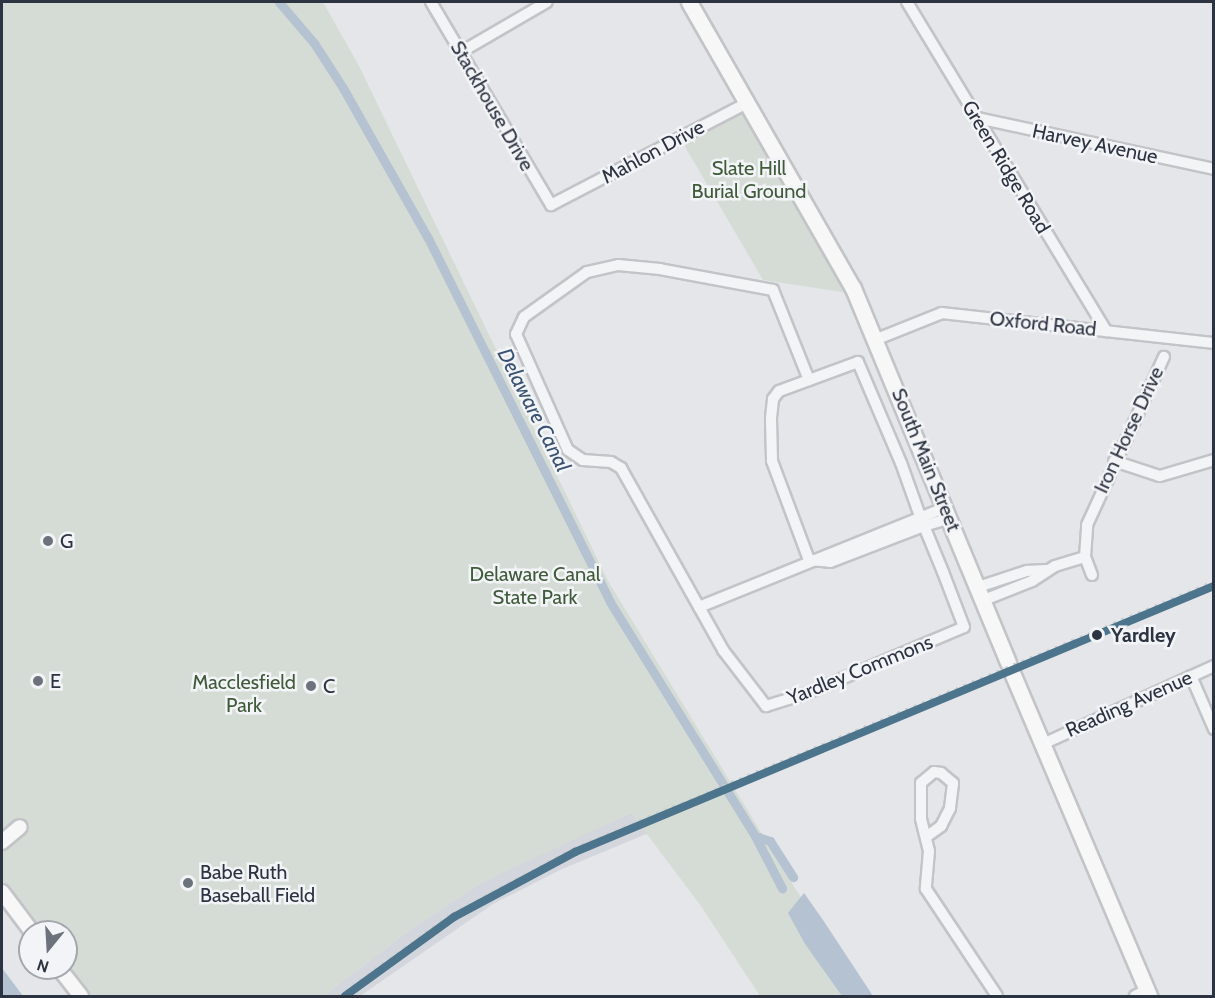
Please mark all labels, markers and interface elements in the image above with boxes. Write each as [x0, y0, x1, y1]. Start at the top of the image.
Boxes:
street label: Stackhouse Drive [445, 37, 539, 175]
street label: Green Ridge Road [957, 96, 1055, 238]
street label: Mahlon Drive [598, 115, 708, 189]
street label: Harvey Avenue [1030, 119, 1160, 169]
park label: Slate Hill Burial Ground [692, 156, 806, 203]
street label: Oxford Road [988, 306, 1098, 342]
water label: Delaware Canal [492, 344, 576, 476]
street label: Iron Horse Drive [1089, 363, 1169, 497]
street label: South Main Street [886, 385, 966, 535]
place label: G [60, 529, 73, 553]
marker: G [41, 534, 55, 548]
park label: Delaware Canal State Park [470, 562, 600, 609]
place label: Yardley [1111, 623, 1176, 647]
marker: Yardley [1088, 626, 1106, 644]
street label: Yardley Commons [784, 630, 936, 710]
street label: Reading Avenue [1062, 665, 1196, 743]
place label: E [50, 669, 61, 693]
park label: Macclesfield Park [192, 671, 296, 718]
marker: E [31, 674, 45, 688]
place label: C [323, 674, 335, 698]
marker: C [304, 679, 318, 693]
place label: Babe Ruth Baseball Field [200, 860, 315, 907]
marker: Babe Ruth Baseball Field [181, 876, 195, 890]
north arrow [18, 920, 78, 980]
text: N [35, 955, 51, 976]

